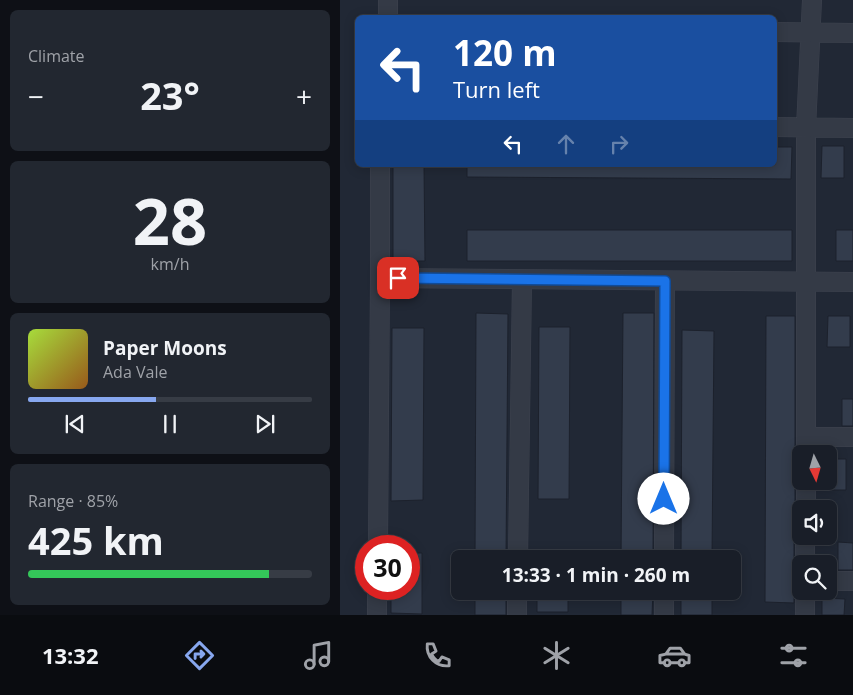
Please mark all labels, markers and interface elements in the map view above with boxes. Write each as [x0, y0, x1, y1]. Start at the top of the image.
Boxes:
text: 120 m [453, 29, 557, 76]
icon: left [370, 35, 435, 100]
text: Climate [28, 45, 85, 67]
text: 23° [140, 69, 200, 121]
text: Turn left [453, 74, 540, 104]
text: − [28, 77, 44, 115]
text: + [296, 77, 312, 115]
icon: left [499, 130, 527, 158]
icon: ahead [552, 130, 580, 158]
icon: right [605, 130, 633, 158]
text: 28 [133, 176, 207, 264]
text: km/h [151, 253, 189, 275]
pin [377, 257, 419, 299]
icon: arrive [384, 264, 412, 292]
text: Paper Moons [103, 335, 227, 361]
text: Ada Vale [103, 361, 167, 383]
icon: previous [61, 410, 89, 438]
icon: pause [156, 410, 184, 438]
icon: next [251, 410, 279, 438]
north arrow [792, 445, 838, 490]
map controls [792, 445, 837, 600]
position arrow [637, 472, 689, 524]
text: Range · 85% [28, 490, 118, 512]
button: sound [792, 500, 837, 545]
text: 425 km [28, 514, 164, 566]
speed limit sign: 30 [355, 535, 420, 600]
button: search [792, 555, 837, 600]
text: 13:33 · 1 min · 260 m [502, 562, 690, 588]
icon: directions [182, 638, 217, 673]
icon: music [301, 638, 336, 673]
icon: phone [420, 638, 455, 673]
icon: climate [539, 638, 574, 673]
icon: car [657, 638, 692, 673]
icon: filters [776, 638, 811, 673]
text: 13:32 [42, 640, 98, 670]

